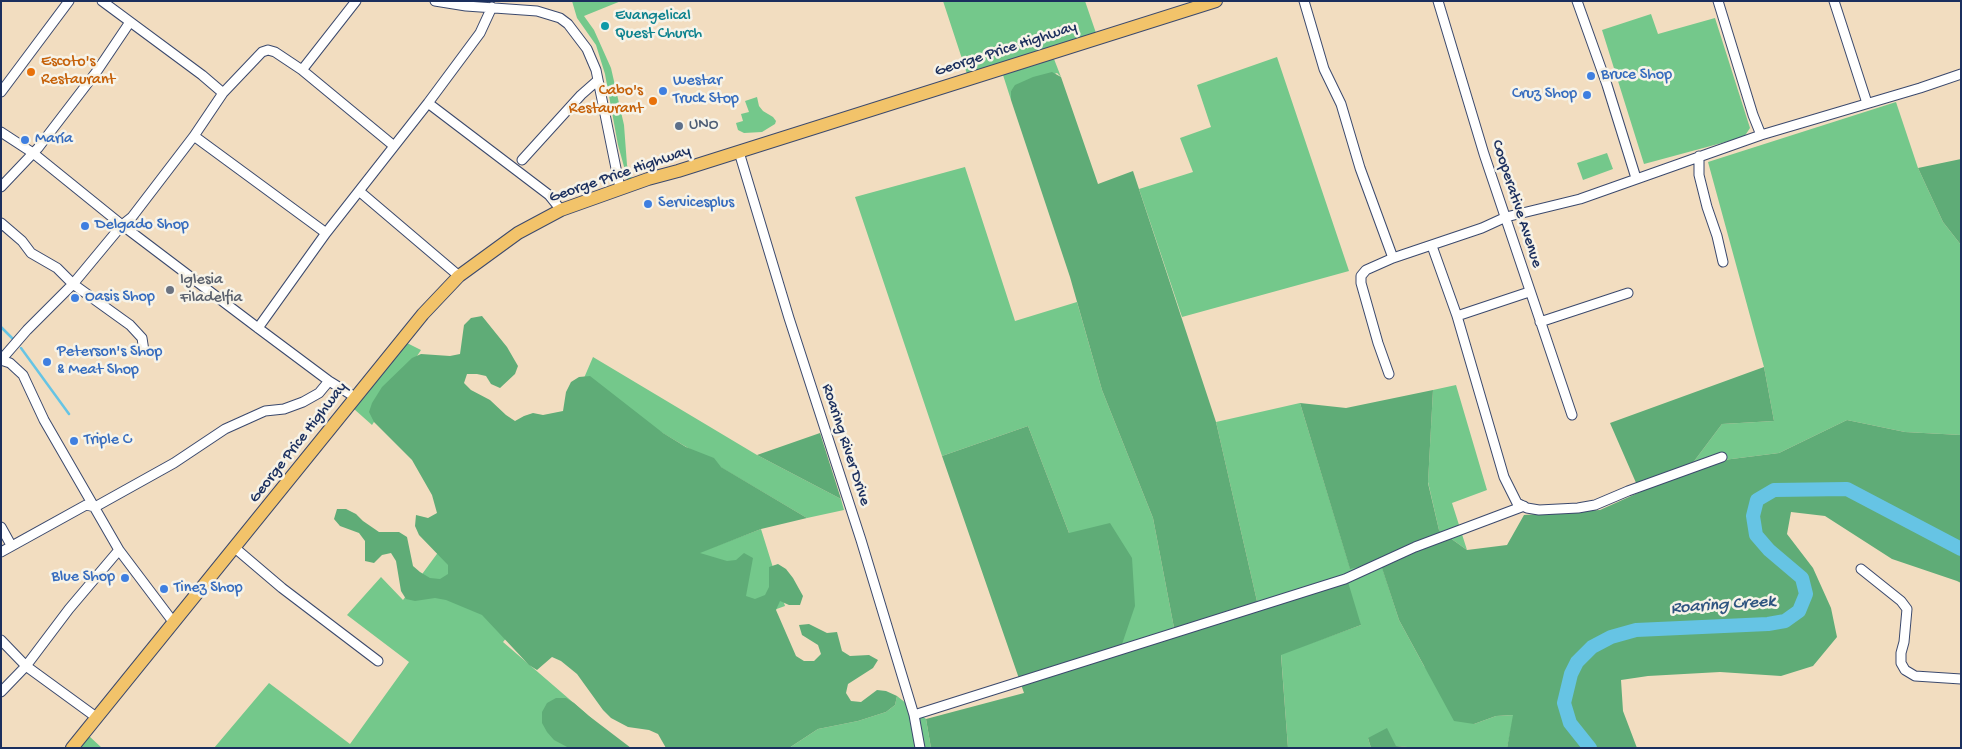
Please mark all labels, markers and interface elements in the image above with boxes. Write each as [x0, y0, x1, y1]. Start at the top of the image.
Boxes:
place label: Evangelical Quest Church [615, 7, 702, 45]
street label: George Price Highway [932, 18, 1080, 82]
marker: Evangelical Quest Church [599, 20, 611, 32]
place label: Escoto's Restaurant [41, 53, 115, 91]
marker: Escoto's Restaurant [25, 66, 37, 78]
place label: Bruce Shop [1601, 66, 1672, 86]
marker: Bruce Shop [1585, 70, 1597, 82]
place label: Westar Truck Stop [673, 72, 739, 110]
place label: Cabo's Restaurant [569, 82, 643, 120]
marker: Westar Truck Stop [657, 85, 669, 97]
place label: Cruz Shop [1512, 85, 1577, 105]
marker: Cruz Shop [1581, 89, 1593, 101]
marker: Cabo's Restaurant [647, 95, 659, 107]
place label: UNO [689, 116, 718, 136]
marker: UNO [673, 120, 685, 132]
place label: María [35, 130, 73, 150]
marker: María [19, 134, 31, 146]
street label: Cooperative Avenue [1486, 138, 1546, 270]
street label: George Price Highway [547, 142, 693, 208]
place label: Servicesplus [658, 194, 734, 214]
marker: Servicesplus [642, 198, 654, 210]
place label: Delgado Shop [95, 216, 189, 236]
marker: Delgado Shop [79, 220, 91, 232]
place label: Iglesia Filadelfia [180, 271, 242, 309]
marker: Iglesia Filadelfia [164, 284, 176, 296]
place label: Oasis Shop [85, 288, 155, 308]
marker: Oasis Shop [69, 292, 81, 304]
place label: Peterson's Shop & Meat Shop [57, 343, 162, 381]
marker: Peterson's Shop & Meat Shop [41, 356, 53, 368]
street label: George Price Highway [246, 379, 352, 507]
street label: Roaring River Drive [816, 382, 874, 508]
place label: Triple C [84, 431, 131, 451]
marker: Triple C [68, 435, 80, 447]
place label: Blue Shop [52, 568, 115, 588]
marker: Blue Shop [119, 572, 131, 584]
place label: Tinez Shop [174, 579, 243, 599]
marker: Tinez Shop [158, 583, 170, 595]
water label: Roaring Creek [1670, 592, 1776, 620]

